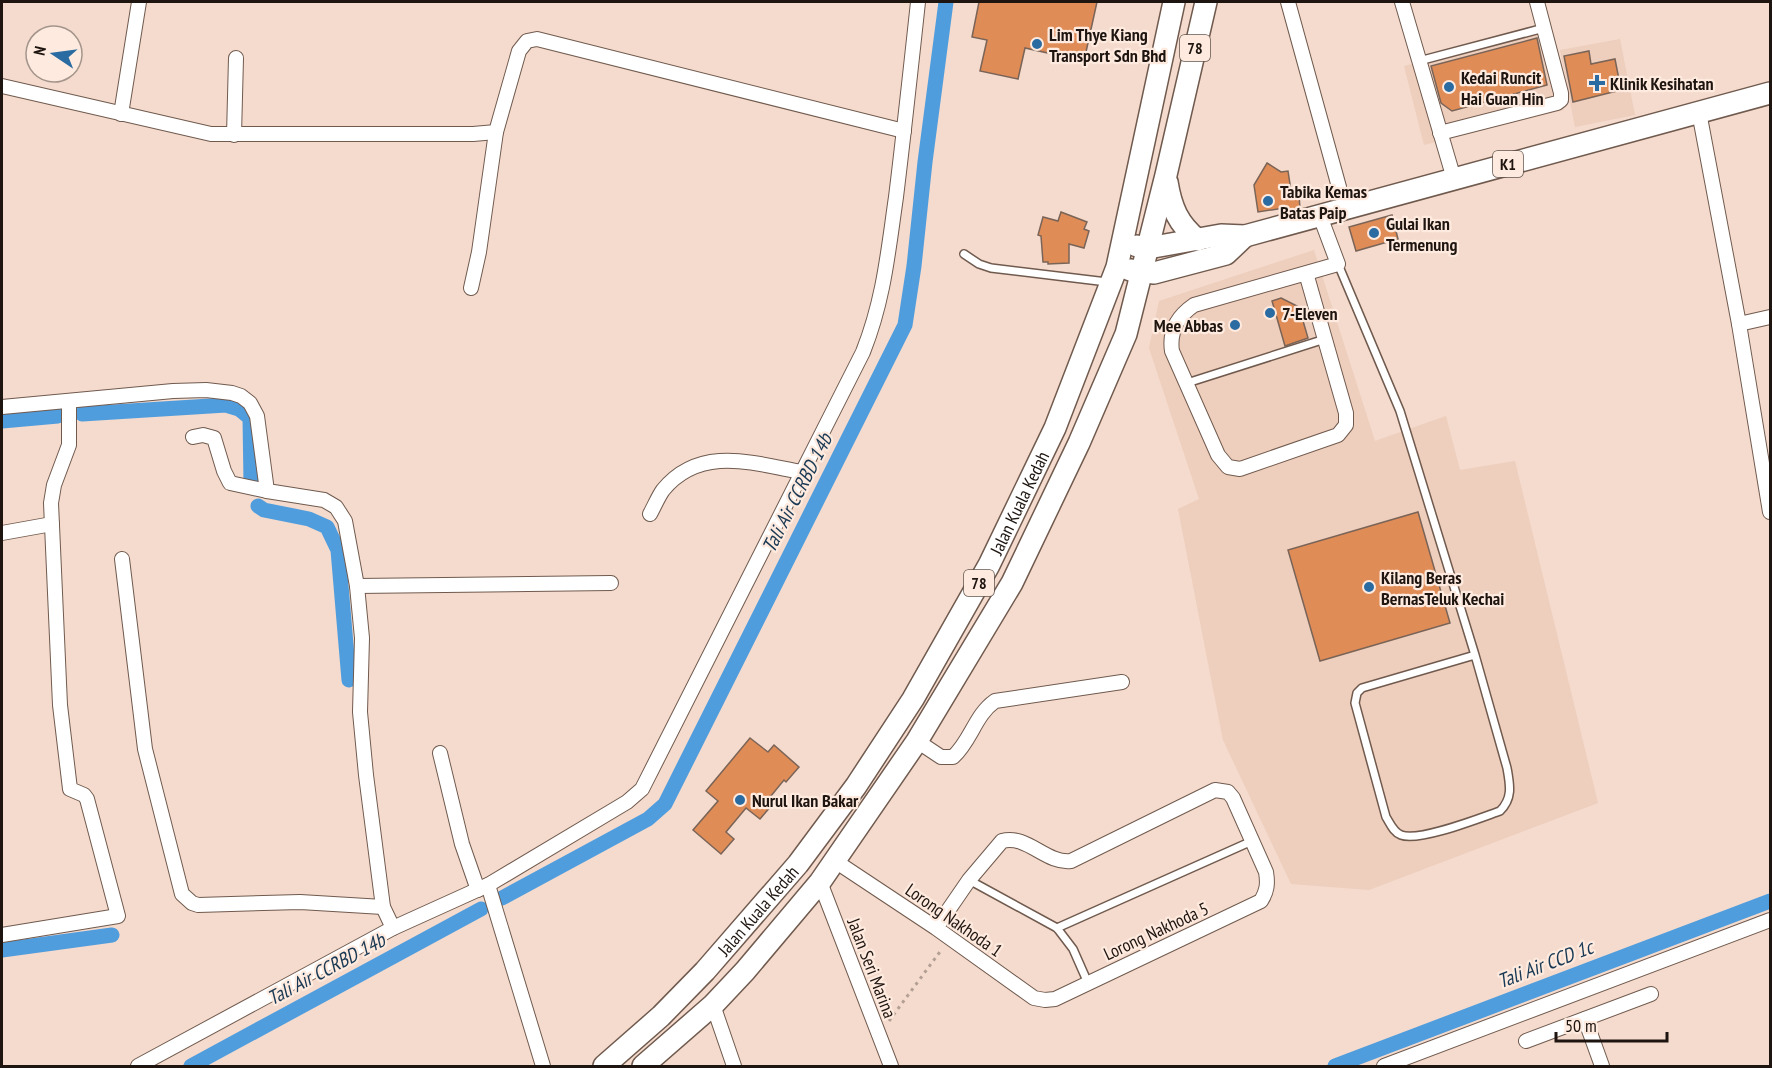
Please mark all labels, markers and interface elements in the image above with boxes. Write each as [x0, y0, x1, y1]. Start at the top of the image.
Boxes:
place label: Lim Thye Kiang Transport Sdn Bhd [1049, 23, 1166, 67]
north arrow [24, 24, 84, 84]
road number: 78 [1180, 35, 1210, 61]
marker: Lim Thye Kiang Transport Sdn Bhd [1030, 37, 1044, 51]
text: N [29, 44, 50, 57]
place label: Kedai Runcit Hai Guan Hin [1461, 66, 1544, 110]
place label: Klinik Kesihatan [1610, 72, 1714, 95]
marker: Klinik Kesihatan [1588, 74, 1606, 92]
marker: Kedai Runcit Hai Guan Hin [1442, 80, 1456, 94]
road number: K1 [1493, 151, 1523, 177]
place label: Tabika Kemas Batas Paip [1280, 180, 1367, 224]
marker: Tabika Kemas Batas Paip [1261, 194, 1275, 208]
place label: Gulai Ikan Termenung [1386, 212, 1457, 256]
marker: Gulai Ikan Termenung [1367, 226, 1381, 240]
place label: 7-Eleven [1282, 302, 1338, 325]
marker: 7-Eleven [1263, 306, 1277, 320]
place label: Mee Abbas [1154, 314, 1223, 337]
marker: Mee Abbas [1228, 318, 1242, 332]
water label: Tali Air CCRBD 14b [756, 428, 839, 557]
street label: Jalan Kuala Kedah [984, 447, 1054, 559]
place label: Kilang Beras BernasTeluk Kechai [1381, 566, 1504, 610]
road number: 78 [964, 570, 994, 596]
marker: Kilang Beras BernasTeluk Kechai [1362, 580, 1376, 594]
place label: Nurul Ikan Bakar [752, 789, 859, 812]
marker: Nurul Ikan Bakar [733, 793, 747, 807]
street label: Jalan Kuala Kedah [712, 861, 803, 961]
street label: Lorong Nakhoda 1 [901, 878, 1007, 962]
street label: Lorong Nakhoda 5 [1100, 897, 1212, 965]
street label: Jalan Seri Marina [842, 914, 902, 1021]
water label: Tali Air CCRBD 14b [263, 926, 391, 1011]
water label: Tali Air CCD 1c [1494, 933, 1598, 994]
scale bar [1556, 1005, 1667, 1043]
text: 50 m [1565, 1014, 1597, 1037]

